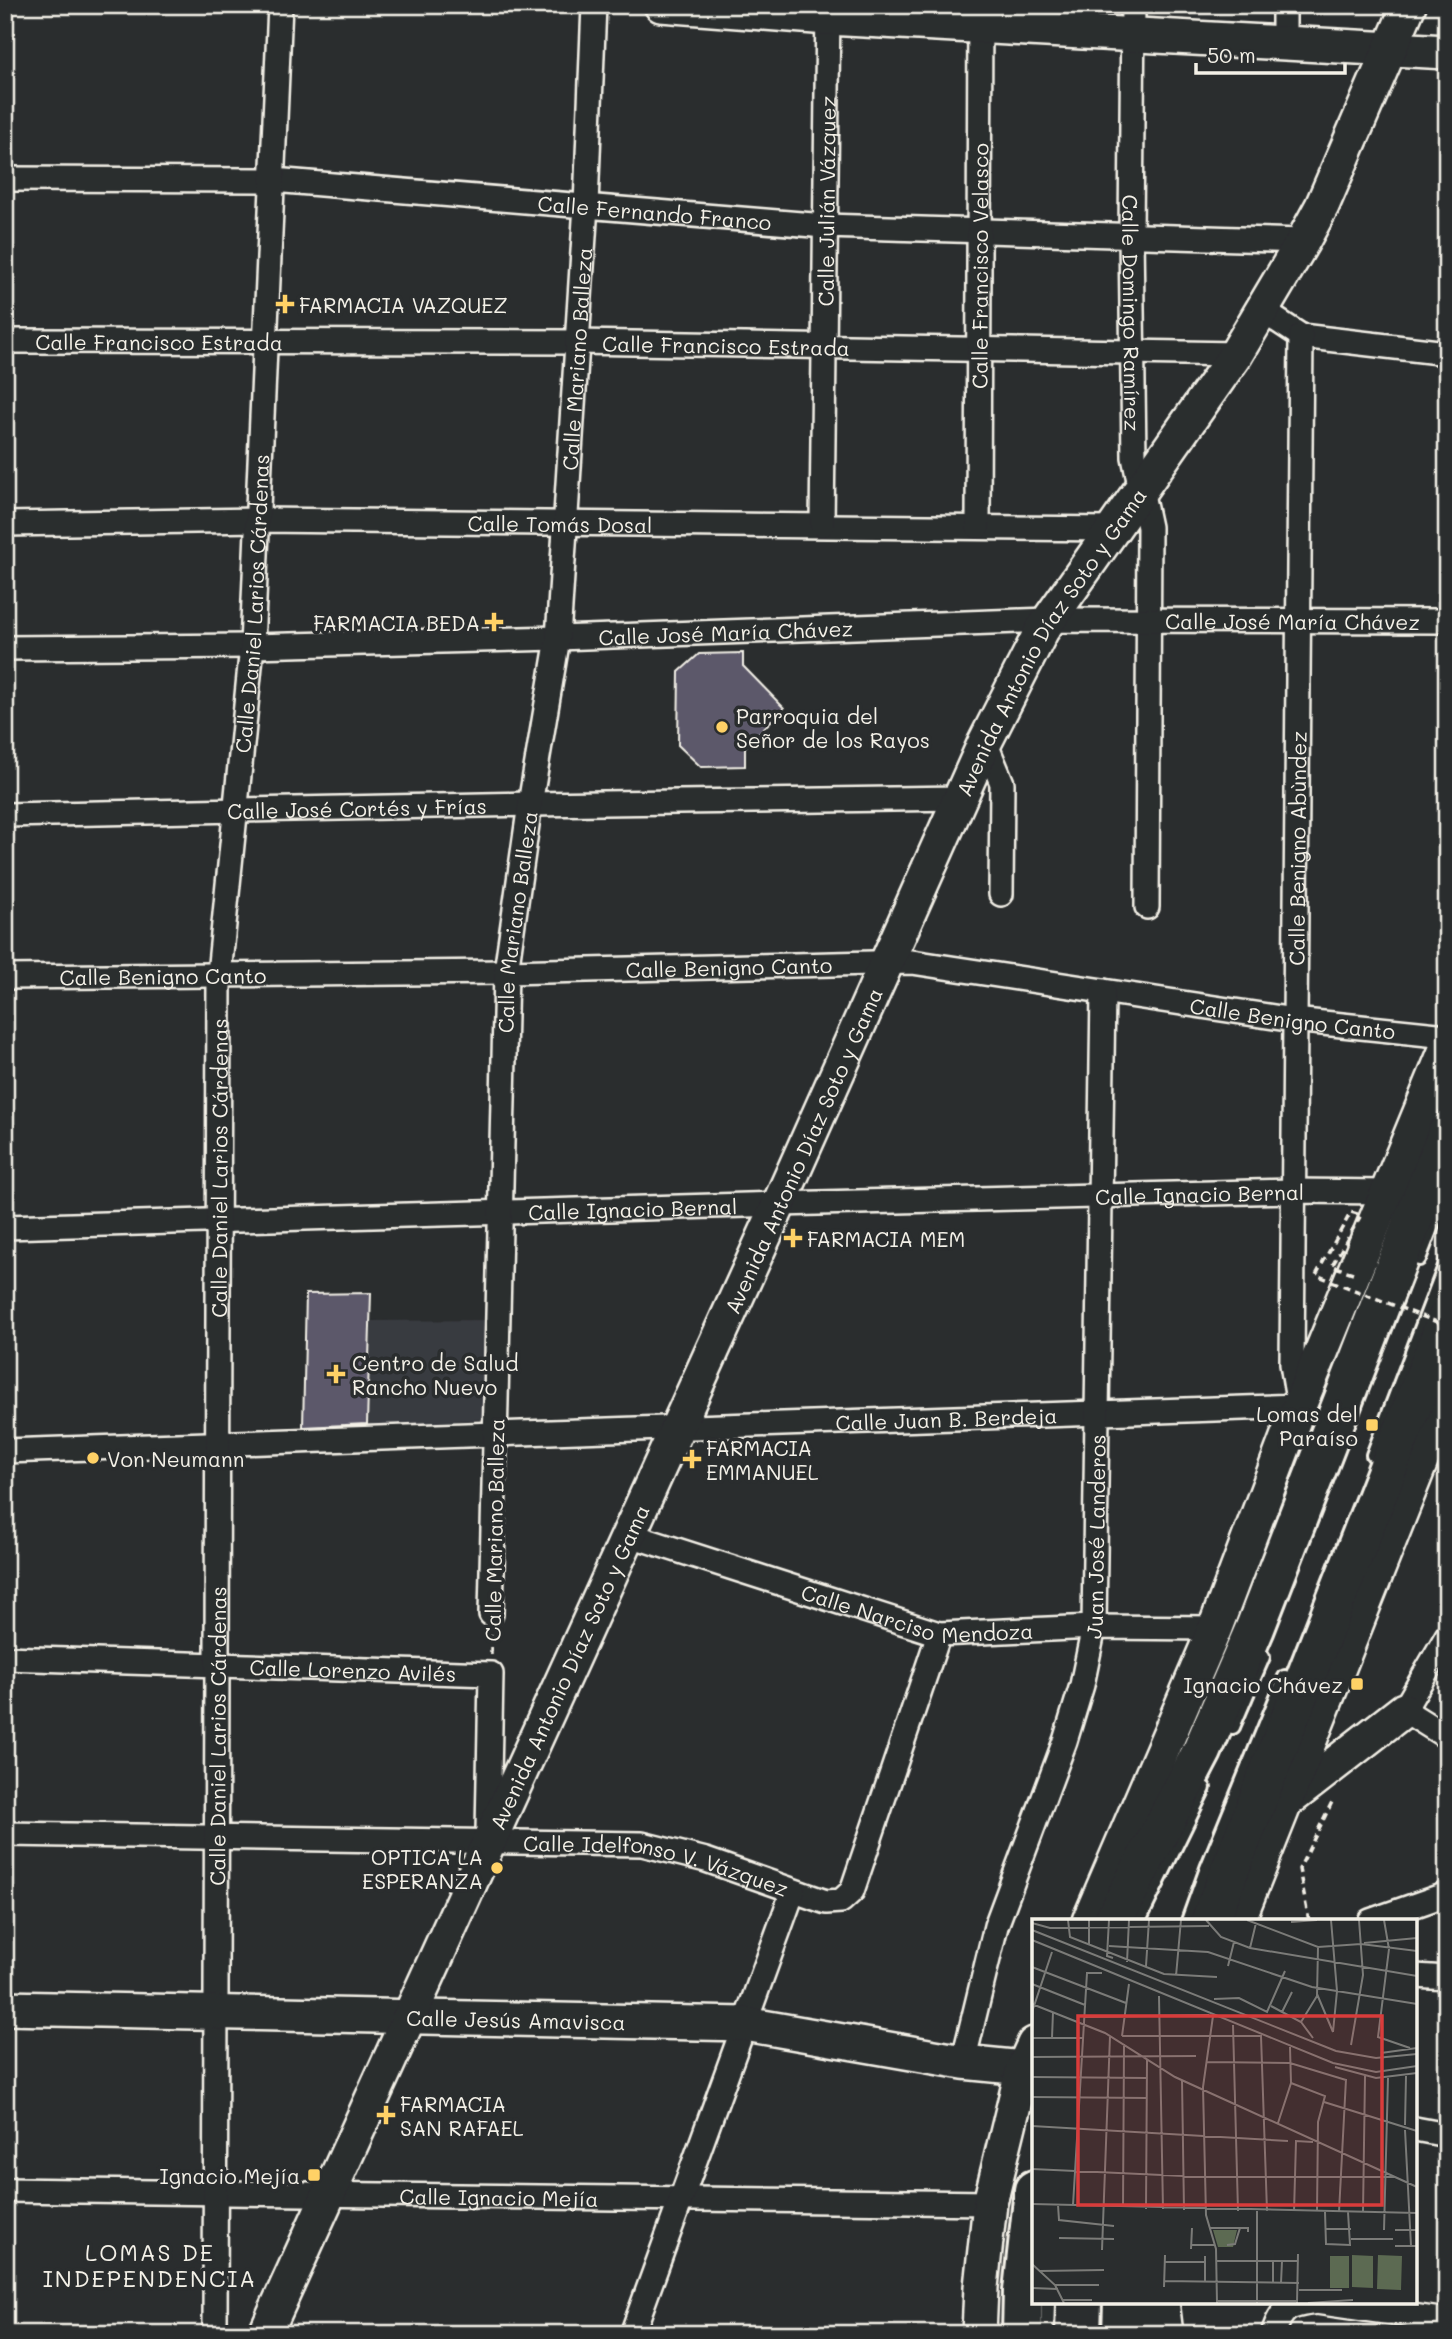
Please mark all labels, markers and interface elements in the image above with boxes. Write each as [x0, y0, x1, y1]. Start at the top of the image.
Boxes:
scale bar [1196, 32, 1345, 76]
text: 50 m [1207, 41, 1256, 68]
street label: Calle Julián Vázquez [811, 95, 840, 307]
street label: Calle Francisco Velasco [965, 143, 993, 389]
street label: Calle Fernando Franco [537, 189, 773, 235]
street label: Calle Domingo Ramírez [1117, 195, 1147, 431]
street label: Calle Mariano Balleza [555, 246, 597, 471]
place label: FARMACIA VAZQUEZ [299, 291, 507, 318]
marker: FARMACIA VAZQUEZ [277, 296, 293, 312]
street label: Calle Francisco Estrada [35, 328, 283, 355]
street label: Calle Francisco Estrada [602, 329, 850, 360]
street label: Calle Daniel Larios Cárdenas [228, 454, 274, 754]
street label: Avenida Antonio Díaz Soto y Gama [949, 482, 1152, 800]
street label: Calle Tomás Dosal [467, 509, 653, 538]
street label: Calle José María Chávez [1165, 607, 1420, 634]
place label: FARMACIA BEDA [313, 609, 480, 636]
marker: FARMACIA BEDA [486, 614, 502, 630]
street label: Calle José María Chávez [598, 614, 854, 650]
place label: Parroquia del Señor de los Rayos [736, 702, 930, 753]
marker: Parroquia del Señor de los Rayos [714, 719, 730, 735]
street label: Calle Benigno Abùndez [1282, 731, 1311, 966]
street label: Calle José Cortés y Frías [227, 791, 487, 824]
street label: Calle Mariano Balleza [491, 809, 542, 1033]
street label: Calle Benigno Canto [625, 950, 833, 983]
street label: Calle Benigno Canto [59, 961, 267, 990]
street label: Avenida Antonio Díaz Soto y Gama [718, 983, 887, 1318]
street label: Calle Benigno Canto [1188, 991, 1397, 1044]
street label: Calle Daniel Larios Cárdenas [204, 1018, 232, 1318]
street label: Calle Ignacio Bernal [1095, 1177, 1304, 1210]
street label: Calle Ignacio Bernal [528, 1192, 738, 1225]
place label: FARMACIA MEM [807, 1225, 965, 1252]
marker: FARMACIA MEM [785, 1230, 801, 1246]
place label: Centro de Salud Rancho Nuevo [352, 1349, 519, 1400]
marker: Centro de Salud Rancho Nuevo [326, 1364, 346, 1384]
place label: Lomas del Paraíso [1256, 1400, 1358, 1451]
street label: Calle Juan B. Berdeja [835, 1401, 1058, 1436]
marker: Lomas del Paraíso [1364, 1417, 1380, 1433]
street label: Calle Mariano Balleza [479, 1418, 509, 1642]
place label: FARMACIA EMMANUEL [706, 1434, 819, 1485]
street label: Juan José Landeros [1079, 1434, 1110, 1641]
place label: Von Neumann [107, 1445, 244, 1472]
marker: Von Neumann [85, 1450, 101, 1466]
marker: FARMACIA EMMANUEL [684, 1451, 700, 1467]
street label: Avenida Antonio Díaz Soto y Gama [483, 1500, 654, 1834]
street label: Calle Narciso Mendoza [798, 1577, 1034, 1648]
street label: Calle Daniel Larios Cárdenas [203, 1586, 231, 1886]
street label: Calle Lorenzo Avilés [249, 1653, 457, 1686]
place label: Ignacio Chávez [1183, 1671, 1343, 1698]
marker: Ignacio Chávez [1349, 1676, 1365, 1692]
street label: Calle Idelfonso V. Vázquez [523, 1829, 792, 1901]
place label: OPTICA LA ESPERANZA [362, 1843, 483, 1894]
marker: OPTICA LA ESPERANZA [489, 1860, 505, 1876]
inset map [1032, 1919, 1417, 2304]
street label: Calle Jesús Amavisca [406, 2003, 626, 2035]
place label: FARMACIA SAN RAFAEL [400, 2090, 524, 2141]
marker: FARMACIA SAN RAFAEL [378, 2107, 394, 2123]
place label: Ignacio Mejía [159, 2162, 300, 2189]
marker: Ignacio Mejía [306, 2167, 322, 2183]
street label: Calle Ignacio Mejía [399, 2182, 599, 2211]
district label: LOMAS DE INDEPENDENCIA [43, 2237, 257, 2293]

